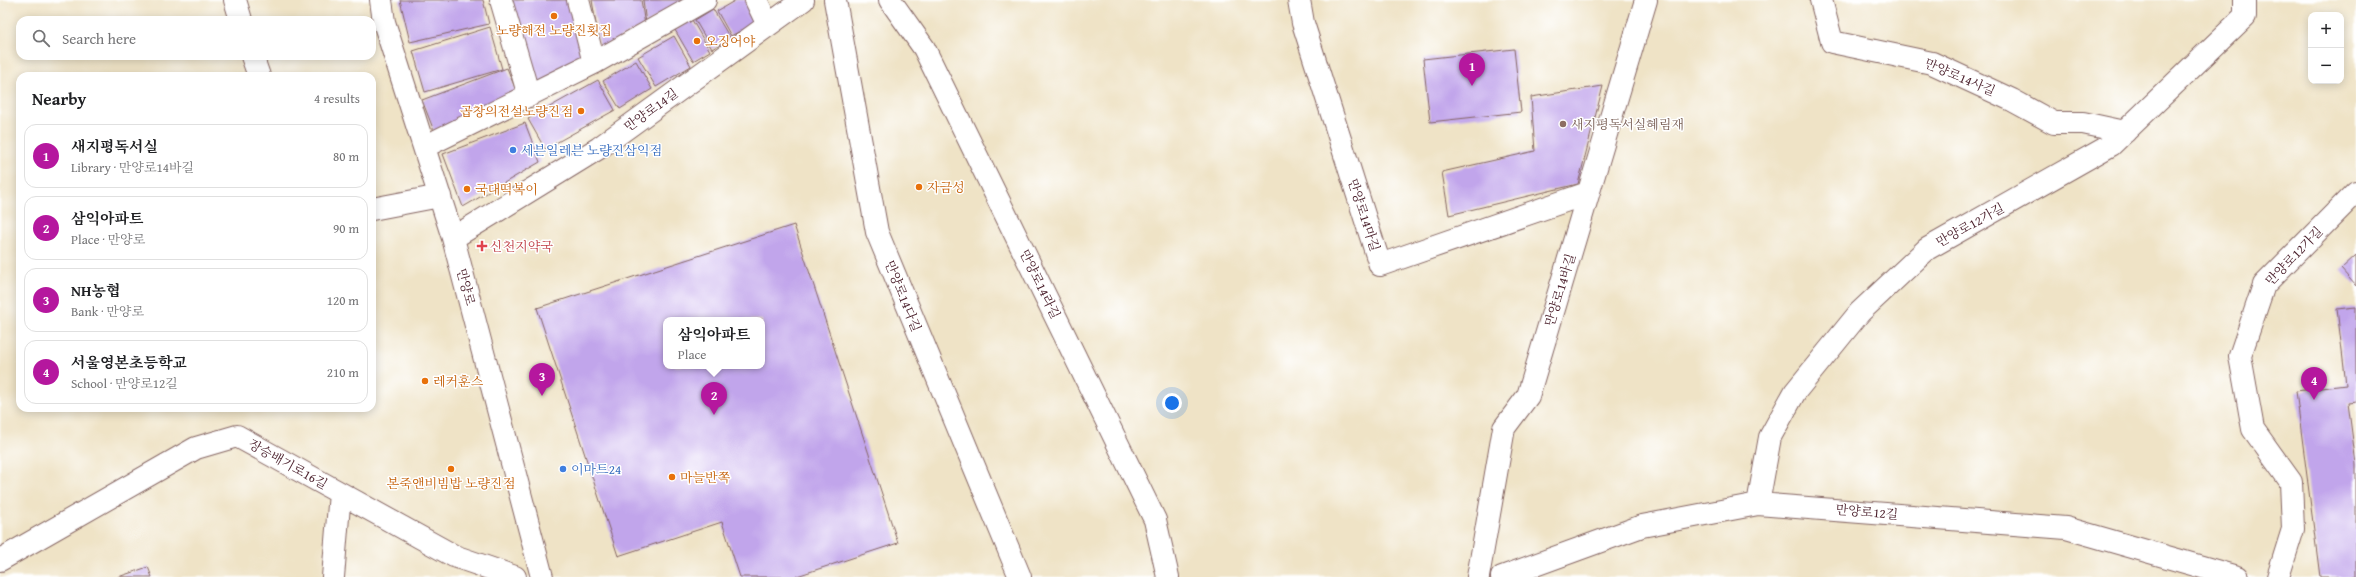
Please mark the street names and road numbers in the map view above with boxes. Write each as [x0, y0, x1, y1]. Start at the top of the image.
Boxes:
street label: 만양로14사길 [1922, 54, 1998, 100]
street label: 만양로14길 [620, 84, 682, 136]
street label: 만양로14마길 [1343, 176, 1385, 254]
street label: 만양로12가길 [1932, 198, 2008, 252]
street label: 만양로12가길 [2261, 222, 2327, 290]
street label: 만양로14라길 [1015, 246, 1065, 322]
street label: 만양로14바길 [1540, 251, 1580, 329]
street label: 만양로14다길 [880, 258, 926, 334]
street label: 만양로 [452, 266, 480, 308]
street label: 장승배기로16길 [245, 434, 331, 494]
street label: 만양로12길 [1835, 500, 1899, 524]

